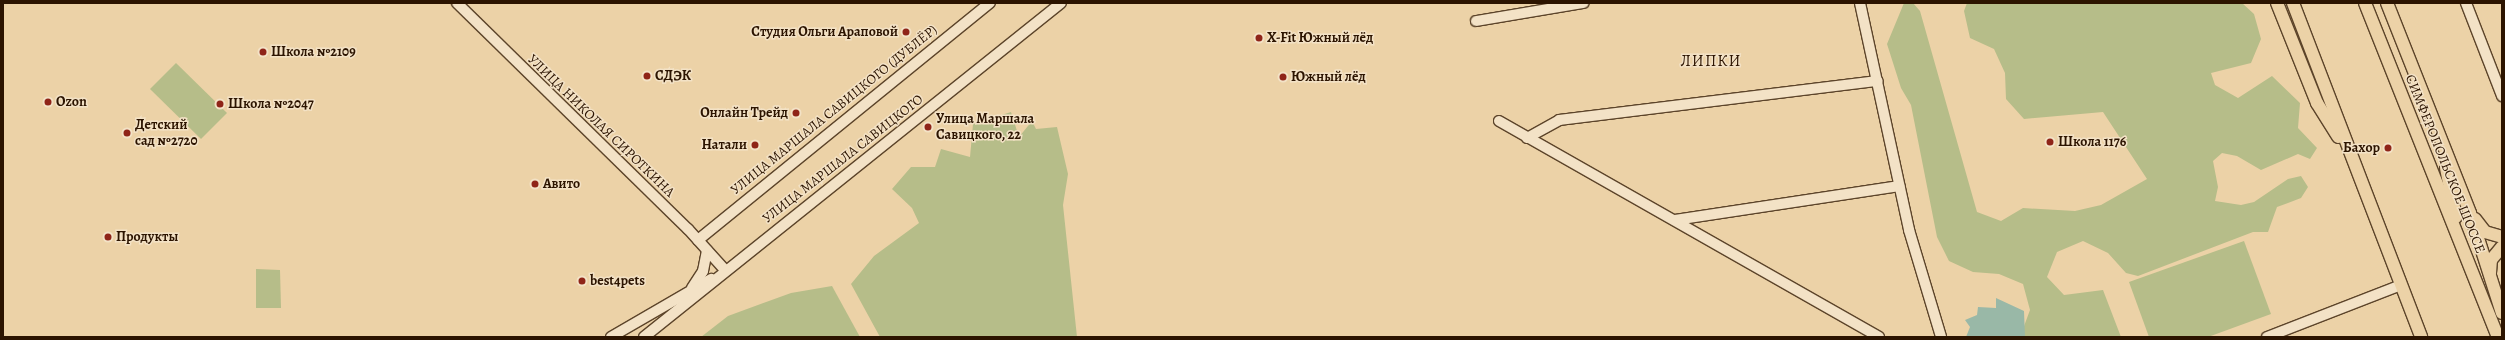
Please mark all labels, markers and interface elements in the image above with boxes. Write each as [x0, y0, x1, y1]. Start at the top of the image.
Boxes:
street label: УЛИЦА МАРШАЛА САВИЦКОГО (ДУБЛЁР) [728, 22, 940, 198]
place label: Студия Ольги Араповой [751, 24, 898, 40]
marker: Студия Ольги Араповой [901, 27, 911, 37]
place label: X-Fit Южный лёд [1267, 30, 1373, 46]
marker: X-Fit Южный лёд [1254, 33, 1264, 43]
place label: Школа №2109 [271, 44, 356, 60]
marker: Школа №2109 [258, 47, 268, 57]
street label: УЛИЦА НИКОЛАЯ СИРОТКИНА [524, 51, 678, 201]
district label: ЛИПКИ [1680, 51, 1742, 71]
place label: СДЭК [655, 68, 691, 84]
place label: Южный лёд [1291, 69, 1366, 85]
marker: СДЭК [642, 71, 652, 81]
marker: Южный лёд [1278, 72, 1288, 82]
street label: СИМФЕРОПОЛЬСКОЕ ШОССЕ [2401, 72, 2489, 256]
street label: УЛИЦА МАРШАЛА САВИЦКОГО [759, 91, 927, 227]
place label: Ozon [56, 94, 87, 110]
place label: Школа №2047 [228, 96, 314, 112]
marker: Ozon [43, 97, 53, 107]
marker: Школа №2047 [215, 99, 225, 109]
place label: Онлайн Трейд [700, 105, 788, 121]
marker: Онлайн Трейд [791, 108, 801, 118]
place label: Улица Маршала Савицкого, 22 [936, 111, 1034, 144]
place label: Детский сад №2720 [135, 117, 197, 150]
marker: Улица Маршала Савицкого, 22 [923, 122, 933, 132]
marker: Детский сад №2720 [122, 128, 132, 138]
place label: Школа 1176 [2058, 134, 2126, 150]
place label: Натали [702, 137, 747, 153]
marker: Школа 1176 [2045, 137, 2055, 147]
marker: Натали [750, 140, 760, 150]
place label: Бахор [2343, 140, 2380, 156]
marker: Бахор [2383, 143, 2393, 153]
place label: Авито [543, 176, 580, 192]
marker: Авито [530, 179, 540, 189]
place label: Продукты [116, 229, 178, 245]
marker: Продукты [103, 232, 113, 242]
place label: best4pets [590, 273, 645, 289]
marker: best4pets [577, 276, 587, 286]

